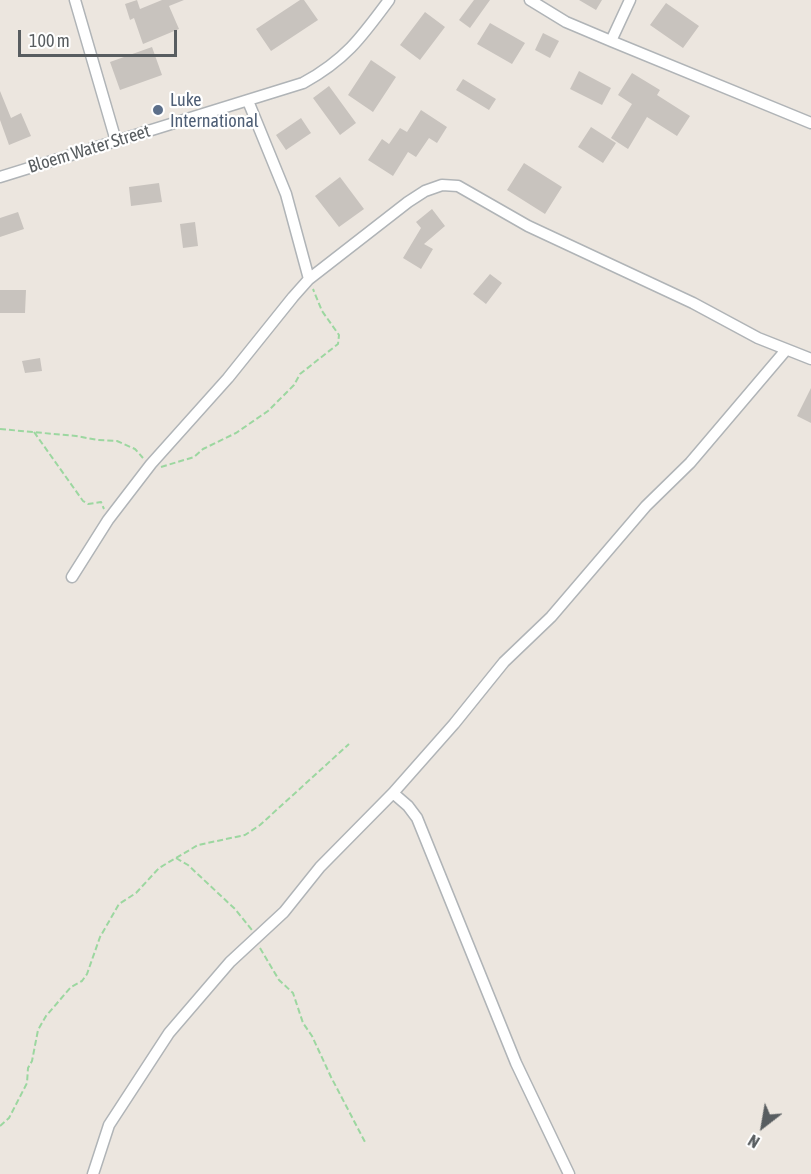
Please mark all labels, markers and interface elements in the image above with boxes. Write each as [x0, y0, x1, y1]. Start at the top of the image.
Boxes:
scale bar [21, 18, 180, 56]
text: 100 m [29, 30, 70, 51]
place label: Luke International [170, 89, 259, 132]
marker: Luke International [151, 103, 165, 117]
street label: Bloem Water Street [25, 120, 153, 178]
north arrow [733, 1096, 793, 1156]
text: N [745, 1131, 762, 1152]

